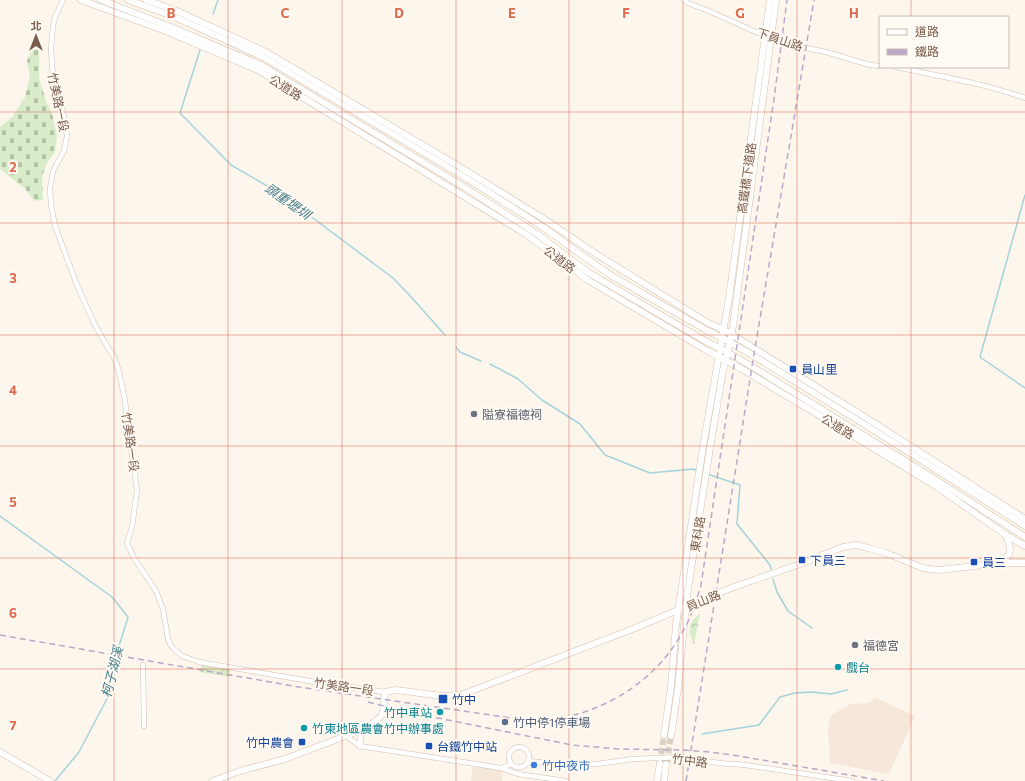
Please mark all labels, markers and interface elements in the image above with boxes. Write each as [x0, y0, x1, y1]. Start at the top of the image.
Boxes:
text: B [167, 5, 176, 21]
text: C [281, 5, 290, 21]
text: D [394, 5, 404, 21]
text: E [508, 5, 516, 21]
text: F [622, 5, 630, 21]
text: G [735, 5, 745, 21]
text: H [849, 5, 859, 21]
north arrow [16, 16, 56, 56]
legend [879, 16, 1009, 68]
text: 北 [31, 19, 42, 32]
text: 道路 [915, 24, 939, 38]
street label: 下員山路 [755, 25, 805, 53]
text: 鐵路 [915, 44, 939, 58]
street label: 竹美路一段 [46, 71, 72, 133]
street label: 公道路 [267, 72, 305, 102]
street label: 高鐵橋下道路 [734, 141, 758, 215]
text: 2 [9, 159, 17, 175]
water label: 頭重壢圳 [262, 180, 316, 224]
street label: 公道路 [541, 243, 579, 275]
text: 3 [9, 270, 17, 286]
place label: 員山里 [801, 362, 837, 376]
marker: 員山里 [788, 364, 798, 374]
text: 4 [9, 382, 17, 398]
place label: 隘寮福德祠 [482, 407, 542, 421]
marker: 隘寮福德祠 [469, 409, 479, 419]
street label: 竹美路一段 [120, 411, 142, 473]
street label: 公道路 [819, 411, 857, 441]
text: 5 [9, 494, 17, 510]
street label: 東科路 [687, 515, 707, 553]
place label: 下員三 [810, 553, 846, 567]
marker: 下員三 [797, 555, 807, 565]
place label: 員三 [982, 555, 1006, 569]
marker: 員三 [969, 557, 979, 567]
street label: 員山路 [684, 587, 722, 613]
text: 6 [9, 605, 17, 621]
place label: 福德宮 [863, 638, 899, 652]
marker: 福德宮 [850, 640, 860, 650]
water label: 柯子湖溪 [98, 643, 127, 699]
place label: 戲台 [846, 660, 870, 674]
marker: 戲台 [833, 662, 843, 672]
street label: 竹美路一段 [313, 675, 375, 697]
place label: 竹中 [452, 692, 476, 706]
marker: 竹中 [437, 693, 449, 705]
place label: 竹中車站 [384, 705, 432, 719]
marker: 竹中車站 [435, 707, 445, 717]
place label: 竹中停1停車場 [513, 715, 590, 729]
text: 7 [9, 717, 17, 733]
marker: 竹中停1停車場 [500, 717, 510, 727]
place label: 竹東地區農會竹中辦事處 [312, 721, 444, 735]
marker: 竹東地區農會竹中辦事處 [299, 723, 309, 733]
place label: 竹中農會 [246, 735, 294, 749]
marker: 竹中農會 [297, 737, 307, 747]
place label: 台鐵竹中站 [437, 739, 497, 753]
marker: 台鐵竹中站 [424, 741, 434, 751]
street label: 竹中路 [671, 751, 709, 769]
place label: 竹中夜市 [542, 758, 590, 772]
marker: 竹中夜市 [529, 760, 539, 770]

